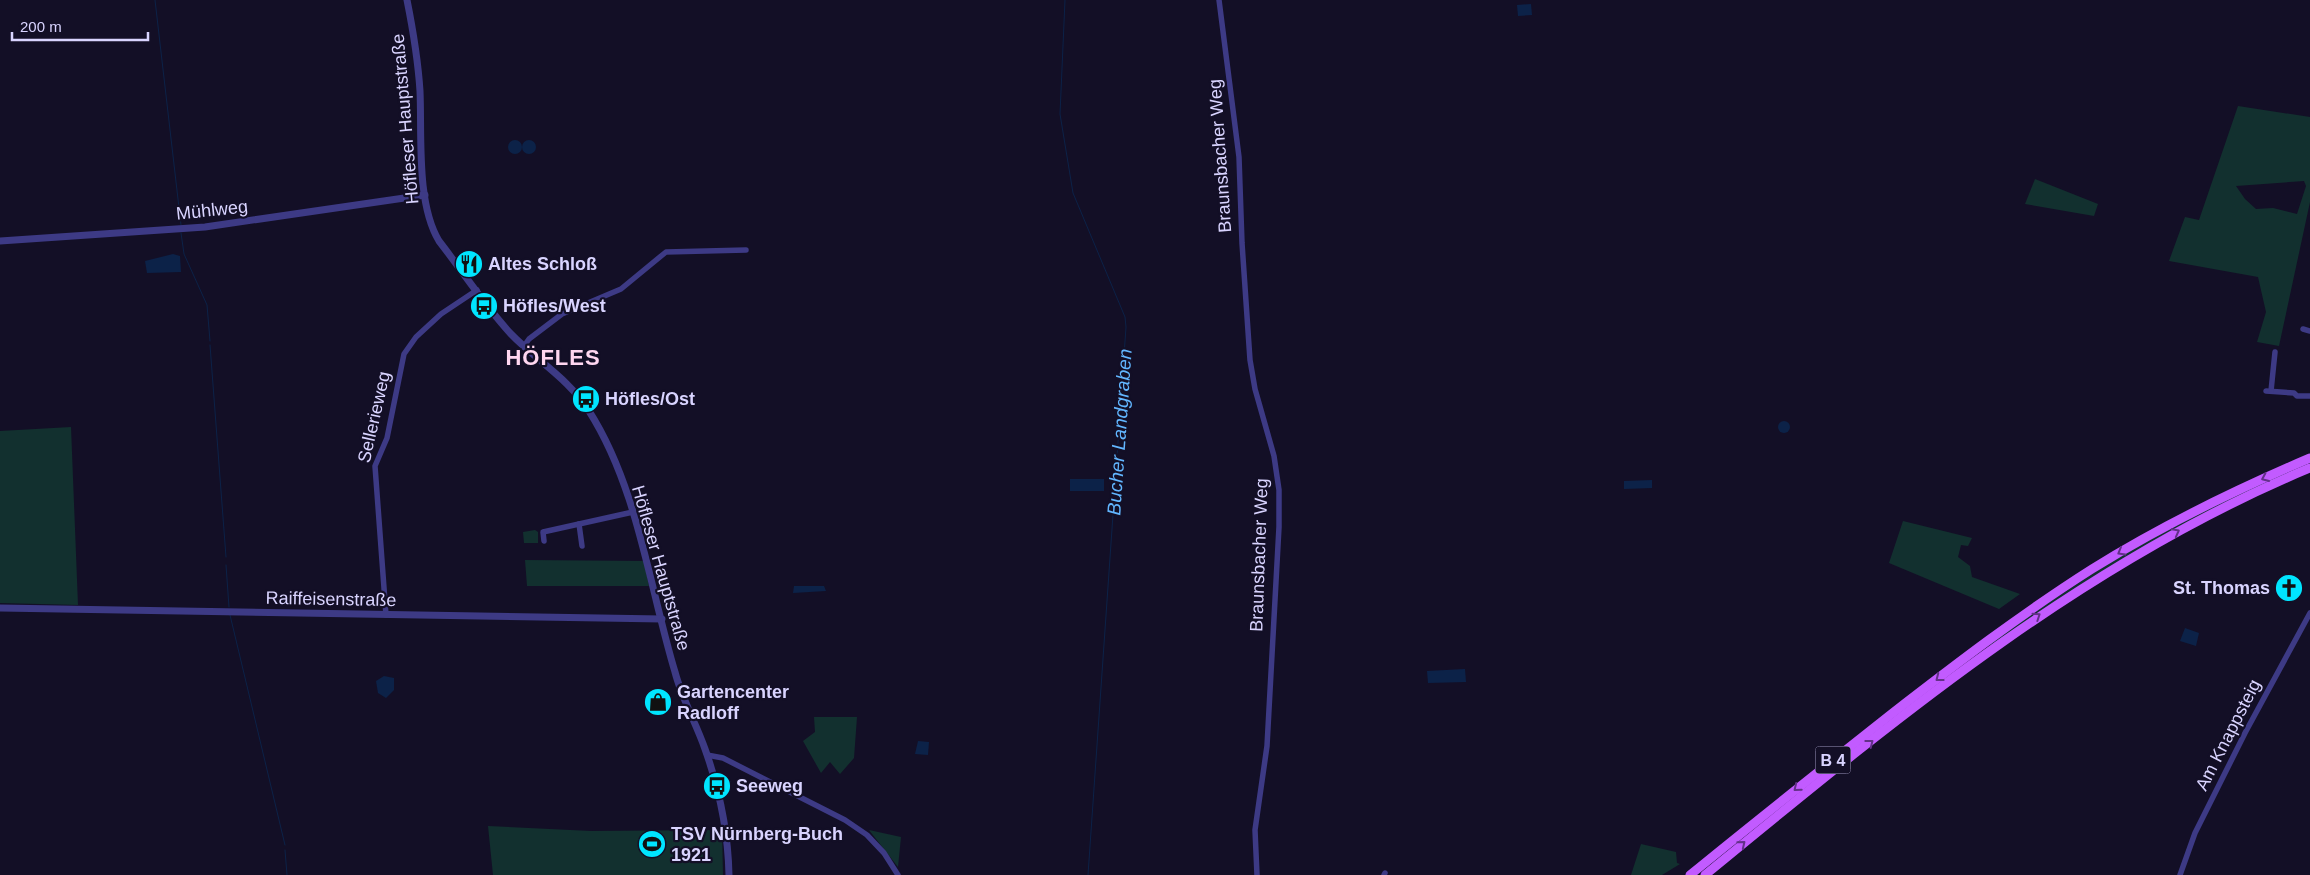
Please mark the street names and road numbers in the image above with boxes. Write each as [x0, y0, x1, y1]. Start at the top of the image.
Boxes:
street label: Höfleser Hauptstraße [388, 33, 422, 205]
street label: Braunsbacher Weg [1205, 79, 1235, 233]
street label: Mühlweg [175, 196, 249, 224]
street label: Sellerieweg [354, 369, 394, 465]
street label: Braunsbacher Weg [1246, 478, 1272, 632]
street label: Höfleser Hauptstraße [628, 483, 694, 653]
street label: Raiffeisenstraße [265, 588, 397, 610]
street label: Am Knappsteig [2191, 676, 2265, 794]
road number: B 4 [1816, 746, 1850, 774]

